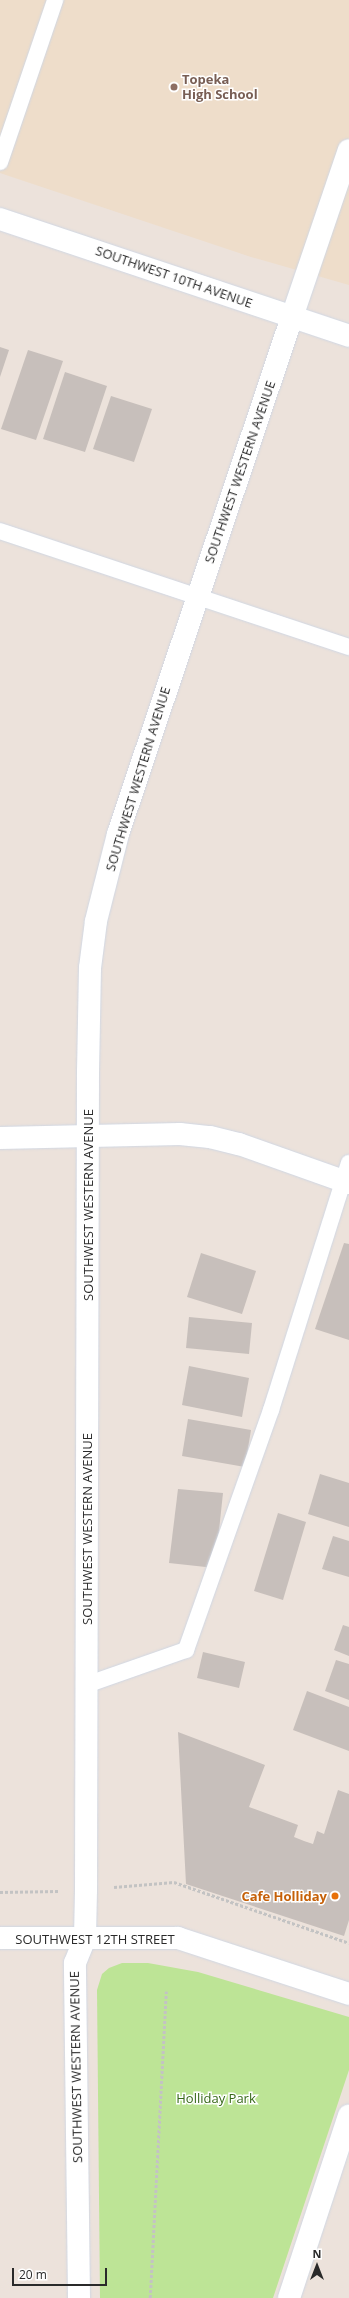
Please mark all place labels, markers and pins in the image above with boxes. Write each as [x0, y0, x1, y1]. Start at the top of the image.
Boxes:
place label: Topeka High School [182, 72, 258, 103]
marker: Topeka High School [169, 82, 179, 92]
place label: Cafe Holliday [241, 1888, 327, 1904]
marker: Cafe Holliday [330, 1891, 340, 1901]

